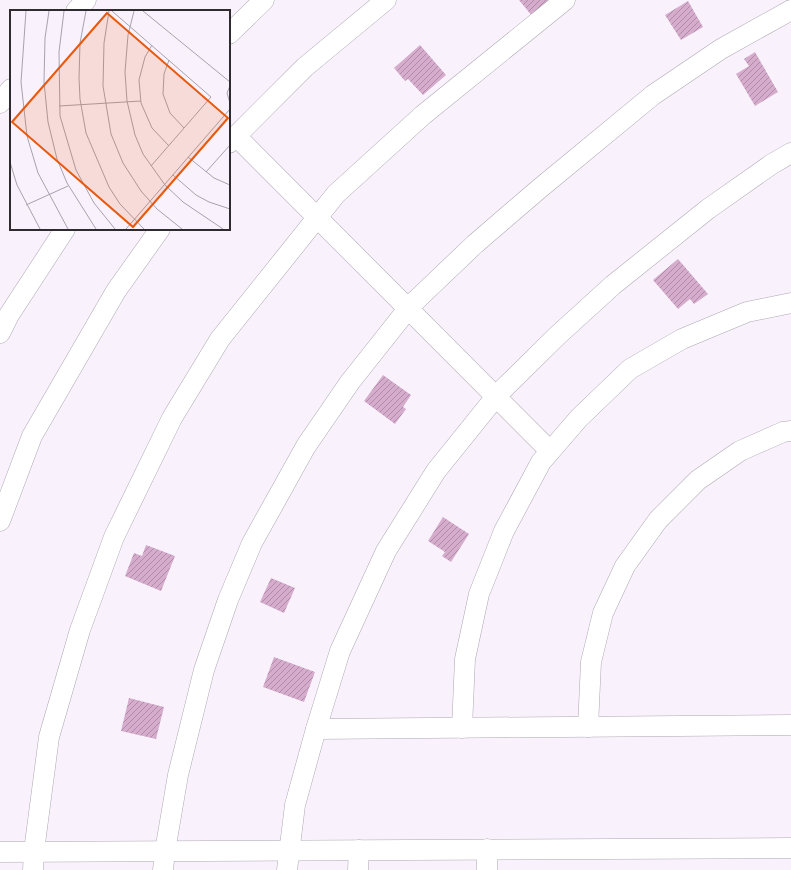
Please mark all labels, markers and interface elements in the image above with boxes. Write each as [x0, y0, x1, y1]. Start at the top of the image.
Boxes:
inset map [10, 10, 230, 230]

